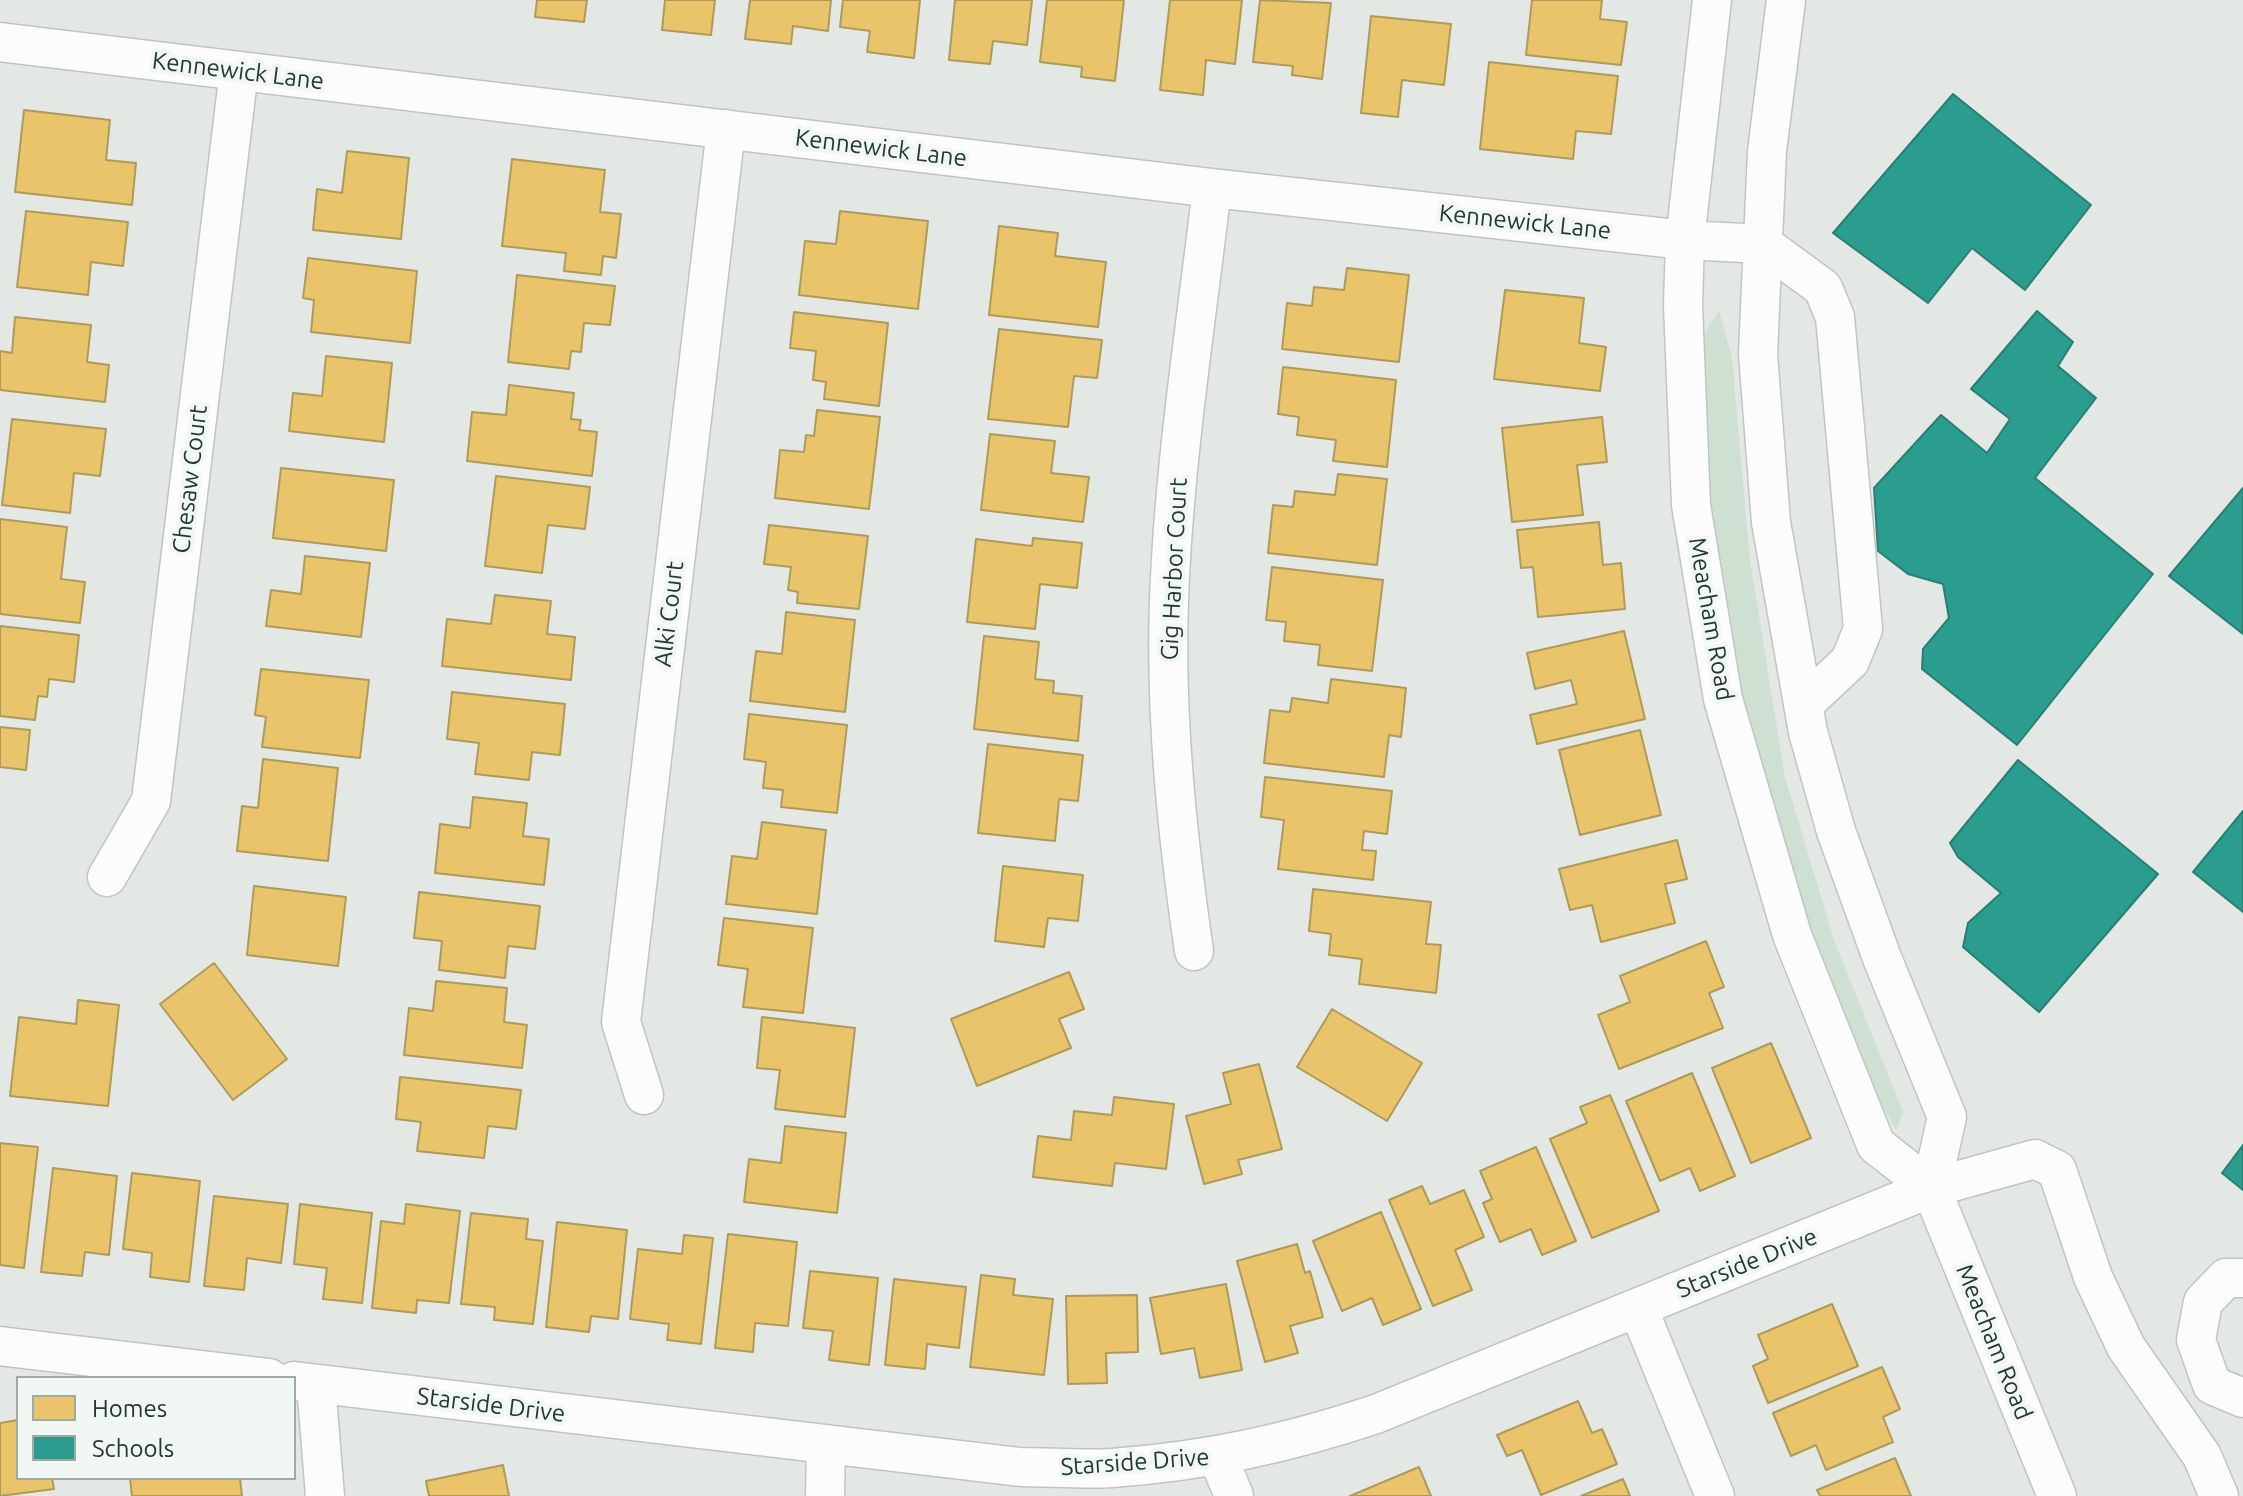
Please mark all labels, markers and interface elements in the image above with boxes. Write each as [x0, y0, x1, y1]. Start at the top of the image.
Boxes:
street label: Kennewick Lane [150, 46, 326, 96]
street label: Kennewick Lane [793, 123, 969, 173]
street label: Kennewick Lane [1437, 199, 1613, 245]
street label: Chesaw Court [167, 403, 213, 555]
street label: Gig Harbor Court [1155, 477, 1193, 661]
street label: Meacham Road [1682, 535, 1740, 703]
street label: Alki Court [648, 559, 690, 669]
street label: Starside Drive [1672, 1222, 1822, 1304]
street label: Meacham Road [1950, 1260, 2038, 1424]
legend [16, 1376, 296, 1480]
street label: Starside Drive [415, 1382, 567, 1428]
text: Homes [92, 1395, 167, 1422]
text: Schools [92, 1435, 174, 1462]
street label: Starside Drive [1060, 1442, 1210, 1482]

